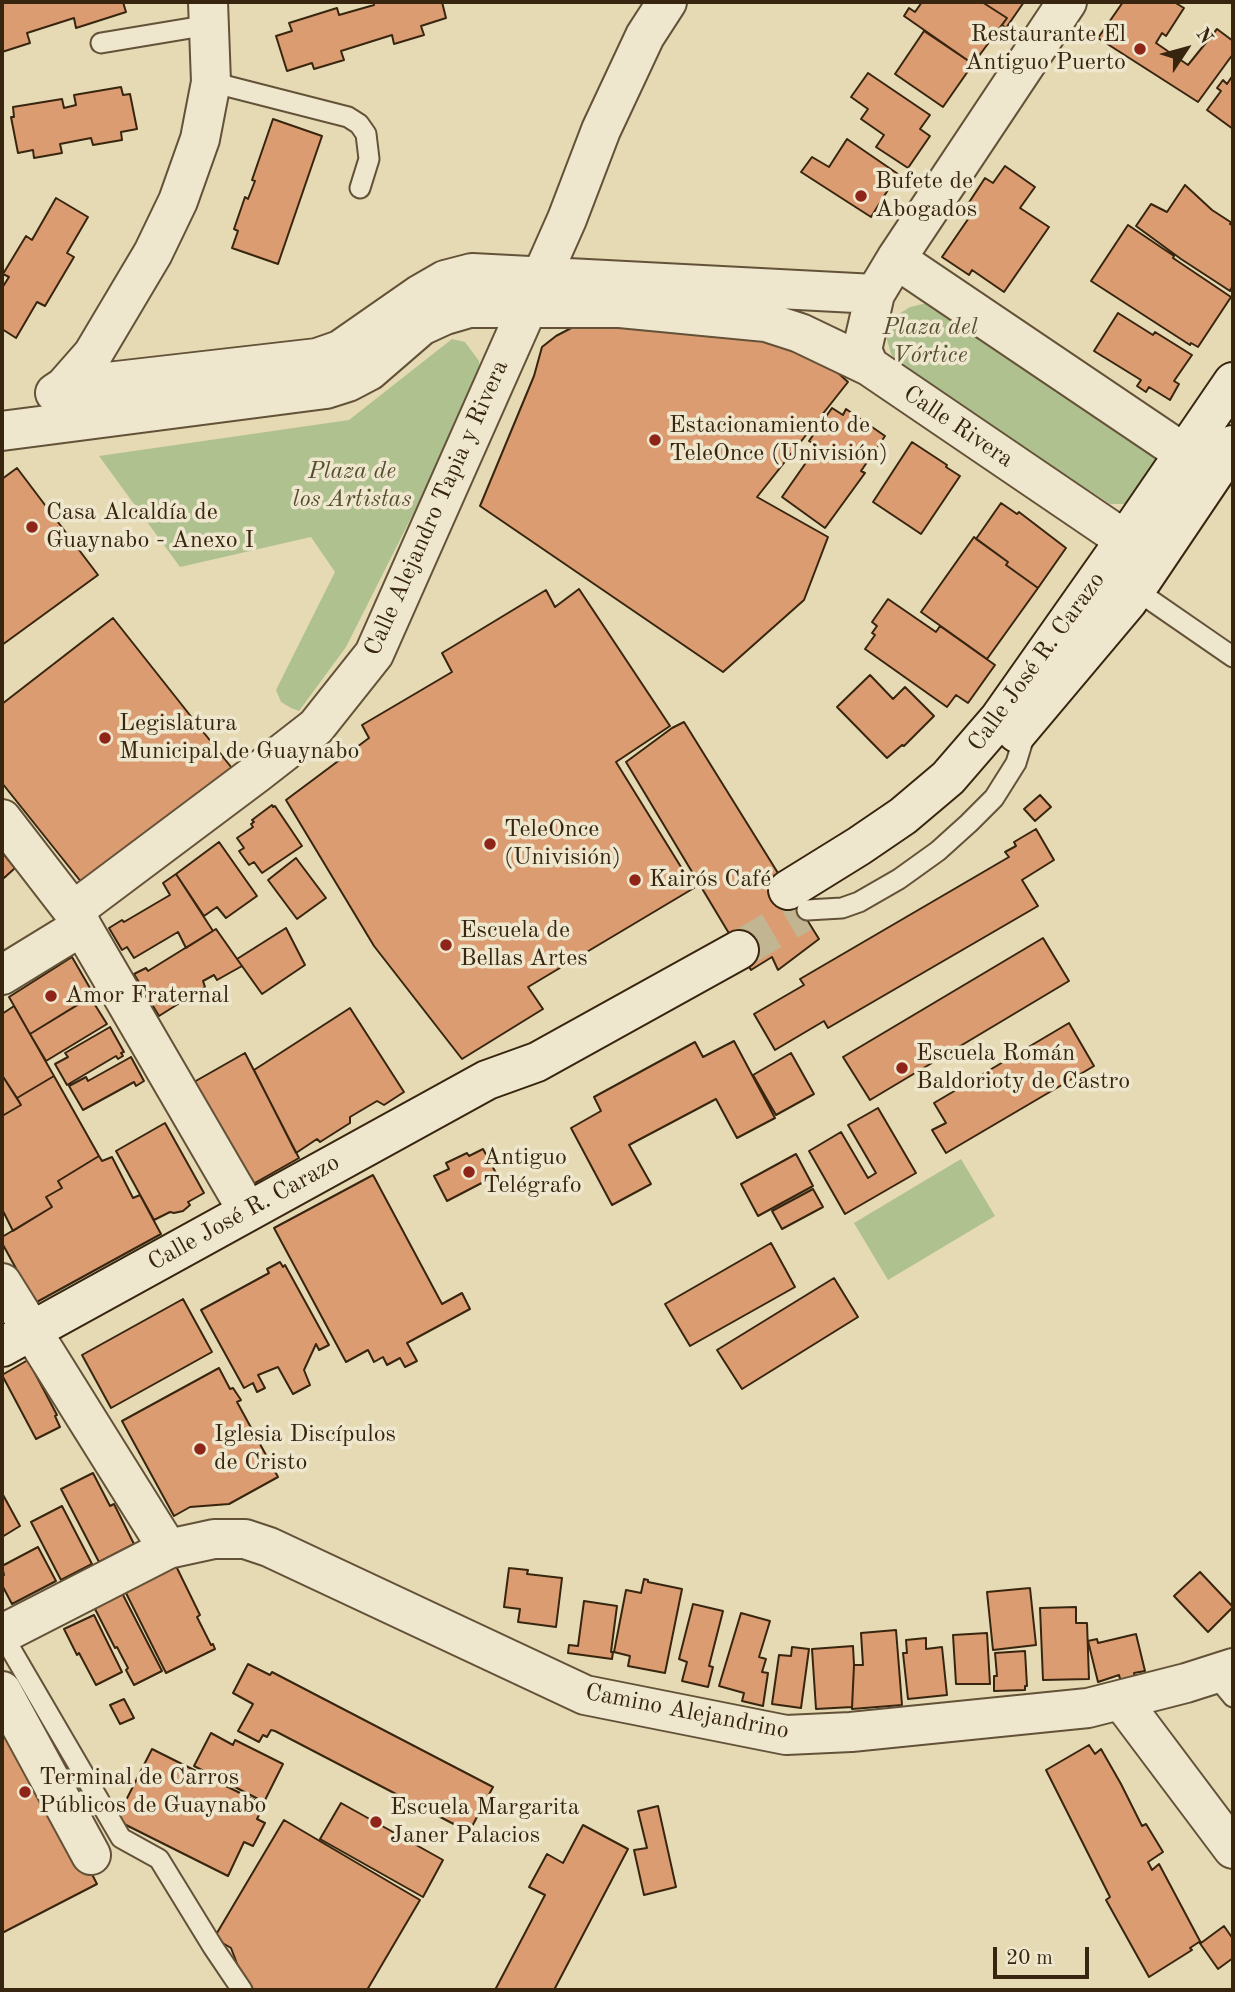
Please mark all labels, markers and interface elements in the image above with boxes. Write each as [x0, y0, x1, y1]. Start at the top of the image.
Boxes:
north arrow [1151, 14, 1221, 84]
place label: Restaurante El Antiguo Puerto [965, 21, 1126, 77]
text: N [1191, 25, 1215, 48]
marker: Restaurante El Antiguo Puerto [1132, 41, 1148, 57]
place label: Bufete de Abogados [875, 168, 977, 224]
marker: Bufete de Abogados [853, 188, 869, 204]
park label: Plaza del Vórtice [882, 314, 978, 370]
street label: Calle Alejandro Tapia y Rivera [359, 356, 515, 660]
street label: Calle Rivera [897, 380, 1019, 474]
place label: Estacionamiento de TeleOnce (Univisión) [669, 412, 888, 468]
marker: Estacionamiento de TeleOnce (Univisión) [647, 432, 663, 448]
park label: Plaza de los Artistas [292, 458, 412, 514]
place label: Casa Alcaldía de Guaynabo - Anexo I [46, 499, 254, 555]
marker: Casa Alcaldía de Guaynabo - Anexo I [24, 519, 40, 535]
street label: Calle José R. Carazo [962, 567, 1112, 757]
place label: Legislatura Municipal de Guaynabo [119, 710, 359, 766]
marker: Legislatura Municipal de Guaynabo [97, 730, 113, 746]
place label: TeleOnce (Univisión) [504, 816, 621, 872]
marker: TeleOnce (Univisión) [482, 836, 498, 852]
place label: Kairós Café [649, 866, 771, 894]
marker: Kairós Café [627, 872, 643, 888]
place label: Escuela de Bellas Artes [460, 917, 588, 973]
marker: Escuela de Bellas Artes [438, 937, 454, 953]
place label: Amor Fraternal [65, 982, 229, 1010]
marker: Amor Fraternal [43, 988, 59, 1004]
place label: Escuela Román Baldorioty de Castro [916, 1040, 1130, 1096]
marker: Escuela Román Baldorioty de Castro [894, 1060, 910, 1076]
place label: Antiguo Telégrafo [483, 1144, 582, 1200]
street label: Calle José R. Carazo [143, 1148, 345, 1278]
marker: Antiguo Telégrafo [461, 1164, 477, 1180]
place label: Iglesia Discípulos de Cristo [214, 1421, 396, 1477]
marker: Iglesia Discípulos de Cristo [192, 1441, 208, 1457]
street label: Camino Alejandrino [583, 1678, 791, 1746]
place label: Terminal de Carros Públicos de Guaynabo [39, 1764, 266, 1820]
marker: Terminal de Carros Públicos de Guaynabo [17, 1784, 33, 1800]
place label: Escuela Margarita Janer Palacios [390, 1794, 580, 1850]
marker: Escuela Margarita Janer Palacios [368, 1814, 384, 1830]
scale bar [997, 1932, 1093, 1976]
text: 20 m [1006, 1948, 1053, 1969]

